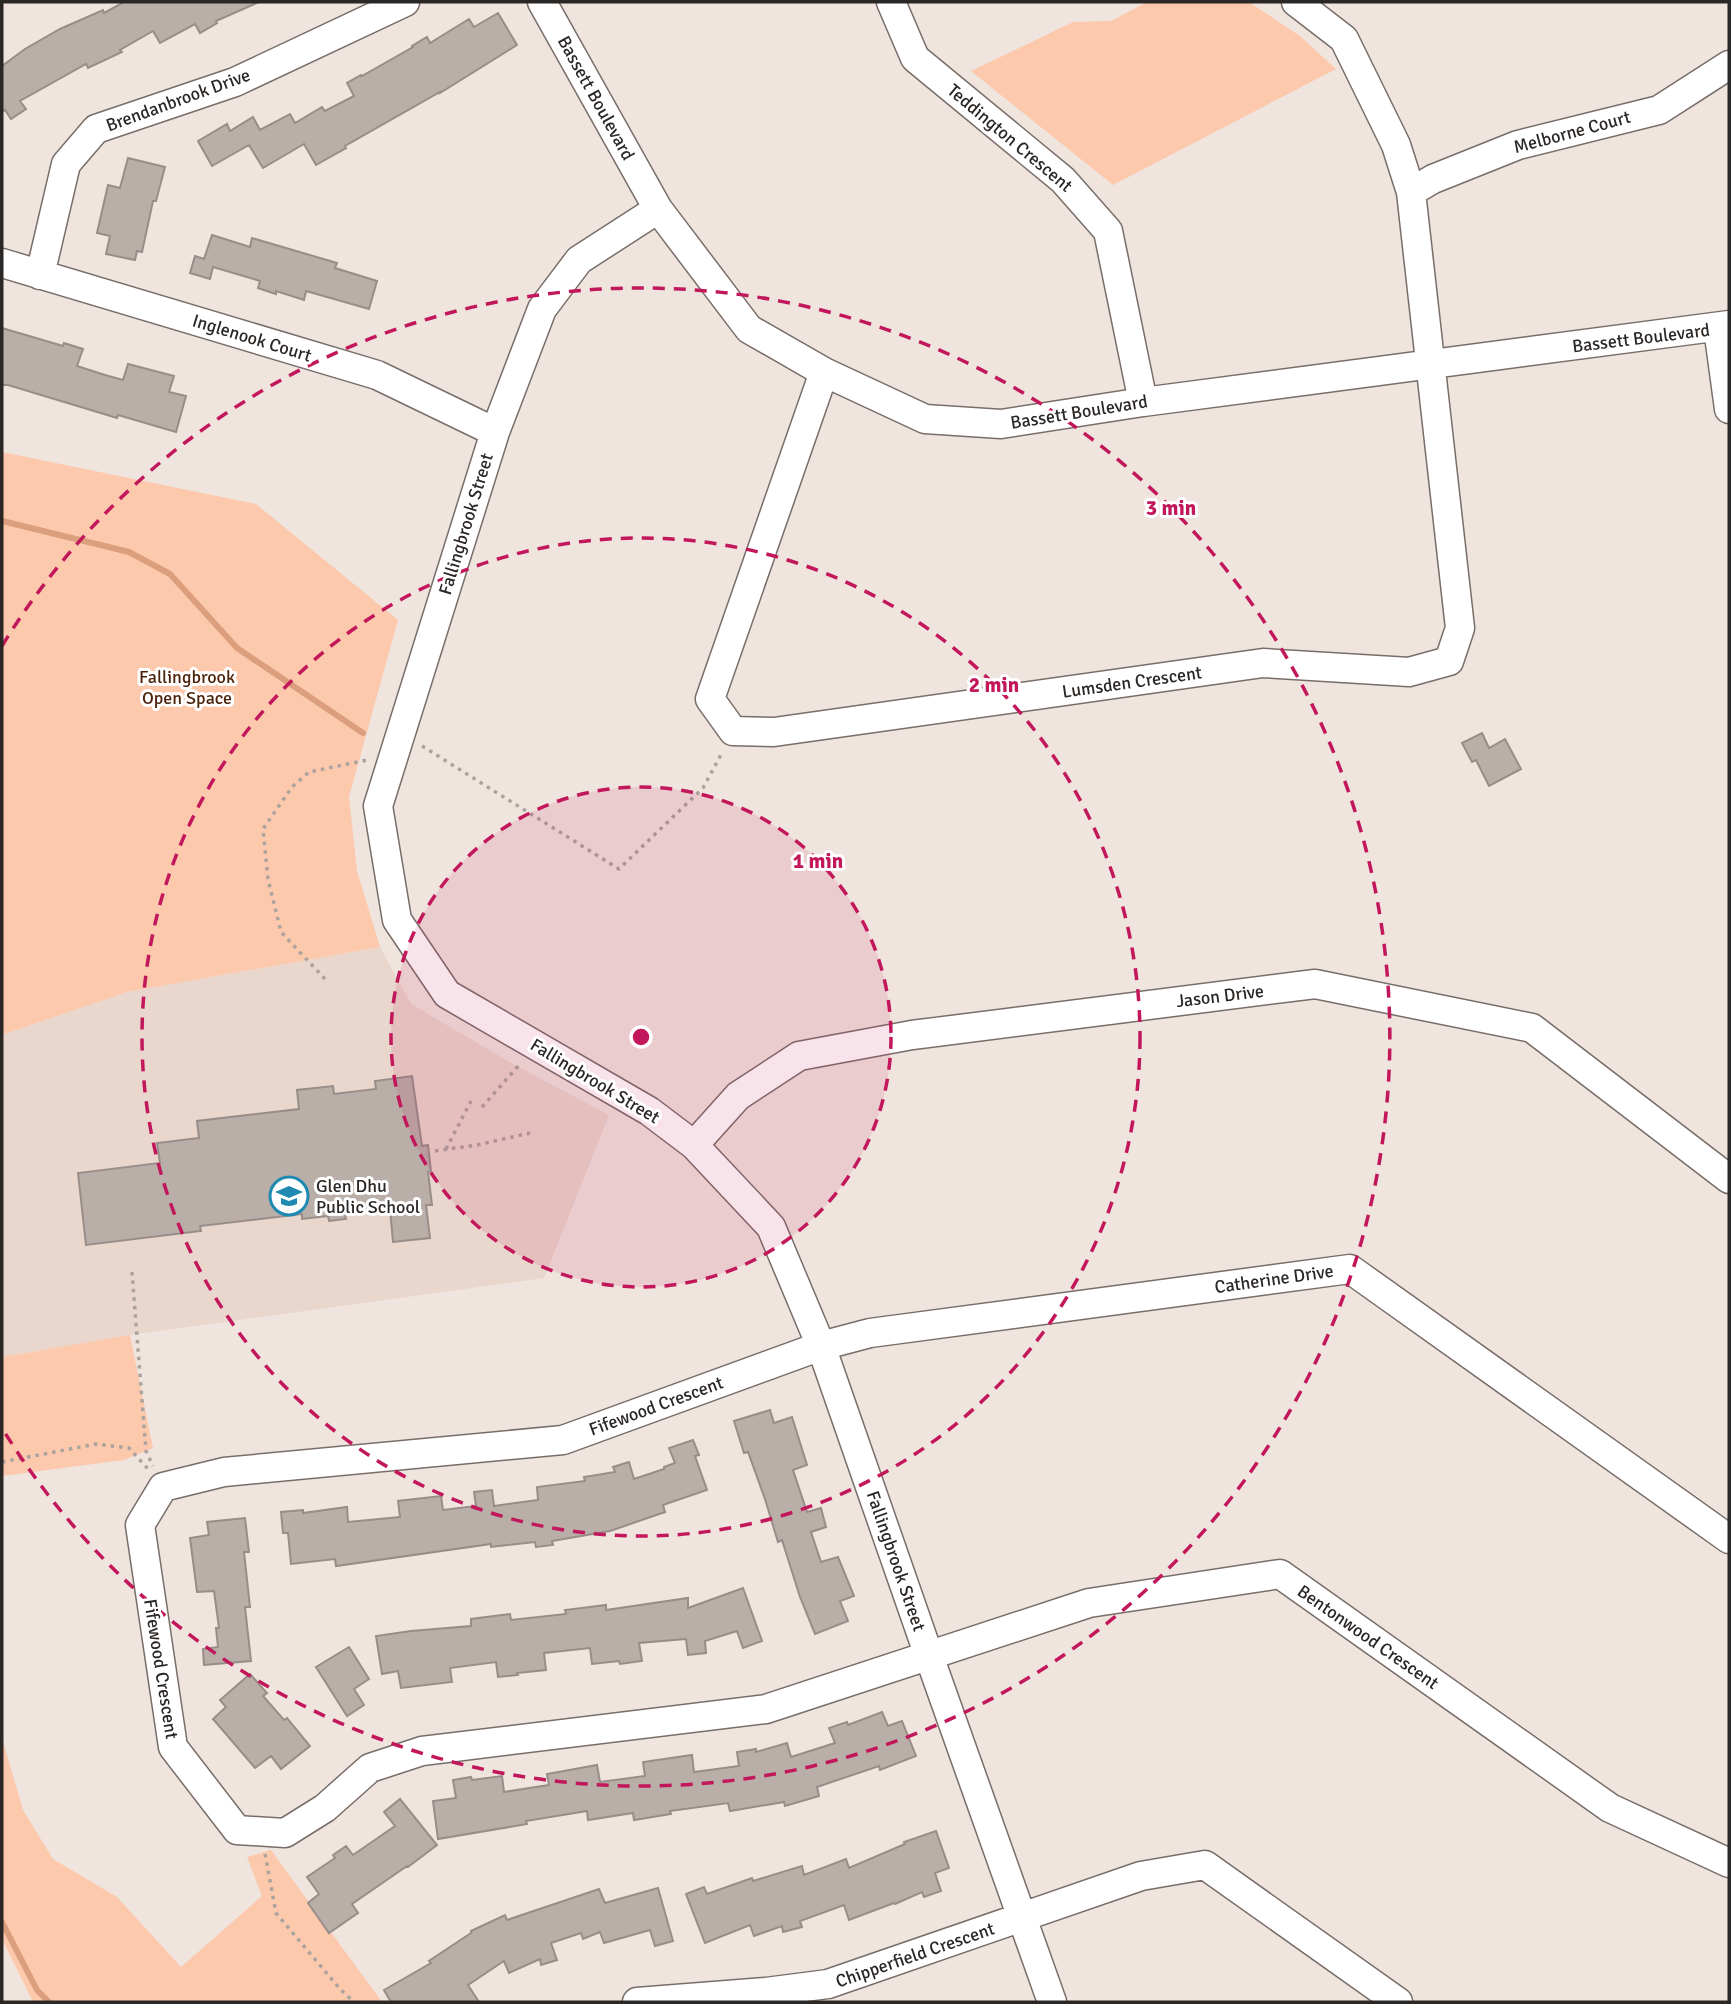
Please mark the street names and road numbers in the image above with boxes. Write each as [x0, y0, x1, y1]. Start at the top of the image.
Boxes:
street label: Bassett Boulevard [553, 32, 639, 164]
street label: Brendanbrook Drive [103, 64, 253, 136]
street label: Teddington Crescent [943, 79, 1077, 197]
street label: Melborne Court [1511, 106, 1633, 158]
street label: Inglenook Court [190, 309, 314, 367]
street label: Bassett Boulevard [1571, 319, 1711, 357]
street label: Bassett Boulevard [1009, 390, 1149, 434]
street label: Fallingbrook Street [434, 451, 498, 597]
street label: Lumsden Crescent [1061, 661, 1203, 703]
street label: Jason Drive [1175, 980, 1265, 1012]
street label: Fallingbrook Street [526, 1034, 664, 1128]
street label: Catherine Drive [1213, 1260, 1335, 1298]
street label: Fifewood Crescent [586, 1371, 726, 1441]
street label: Fallingbrook Street [862, 1488, 930, 1634]
street label: Bentonwood Crescent [1293, 1580, 1443, 1694]
street label: Fifewood Crescent [139, 1597, 183, 1741]
street label: Chipperfield Crescent [833, 1917, 997, 1993]

